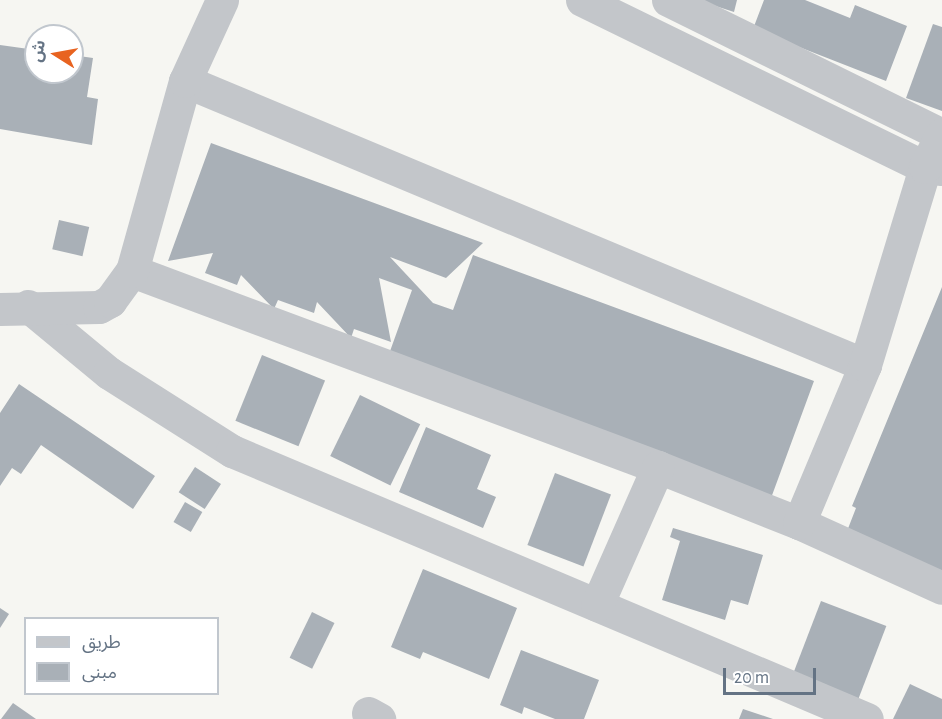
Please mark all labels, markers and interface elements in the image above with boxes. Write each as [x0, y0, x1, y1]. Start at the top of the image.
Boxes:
north arrow [24, 24, 84, 84]
text: ش [28, 39, 48, 63]
legend [24, 617, 219, 695]
text: طريق [82, 634, 121, 652]
scale bar [726, 656, 819, 694]
text: مبنى [82, 664, 117, 682]
text: 20 m [734, 669, 769, 687]

